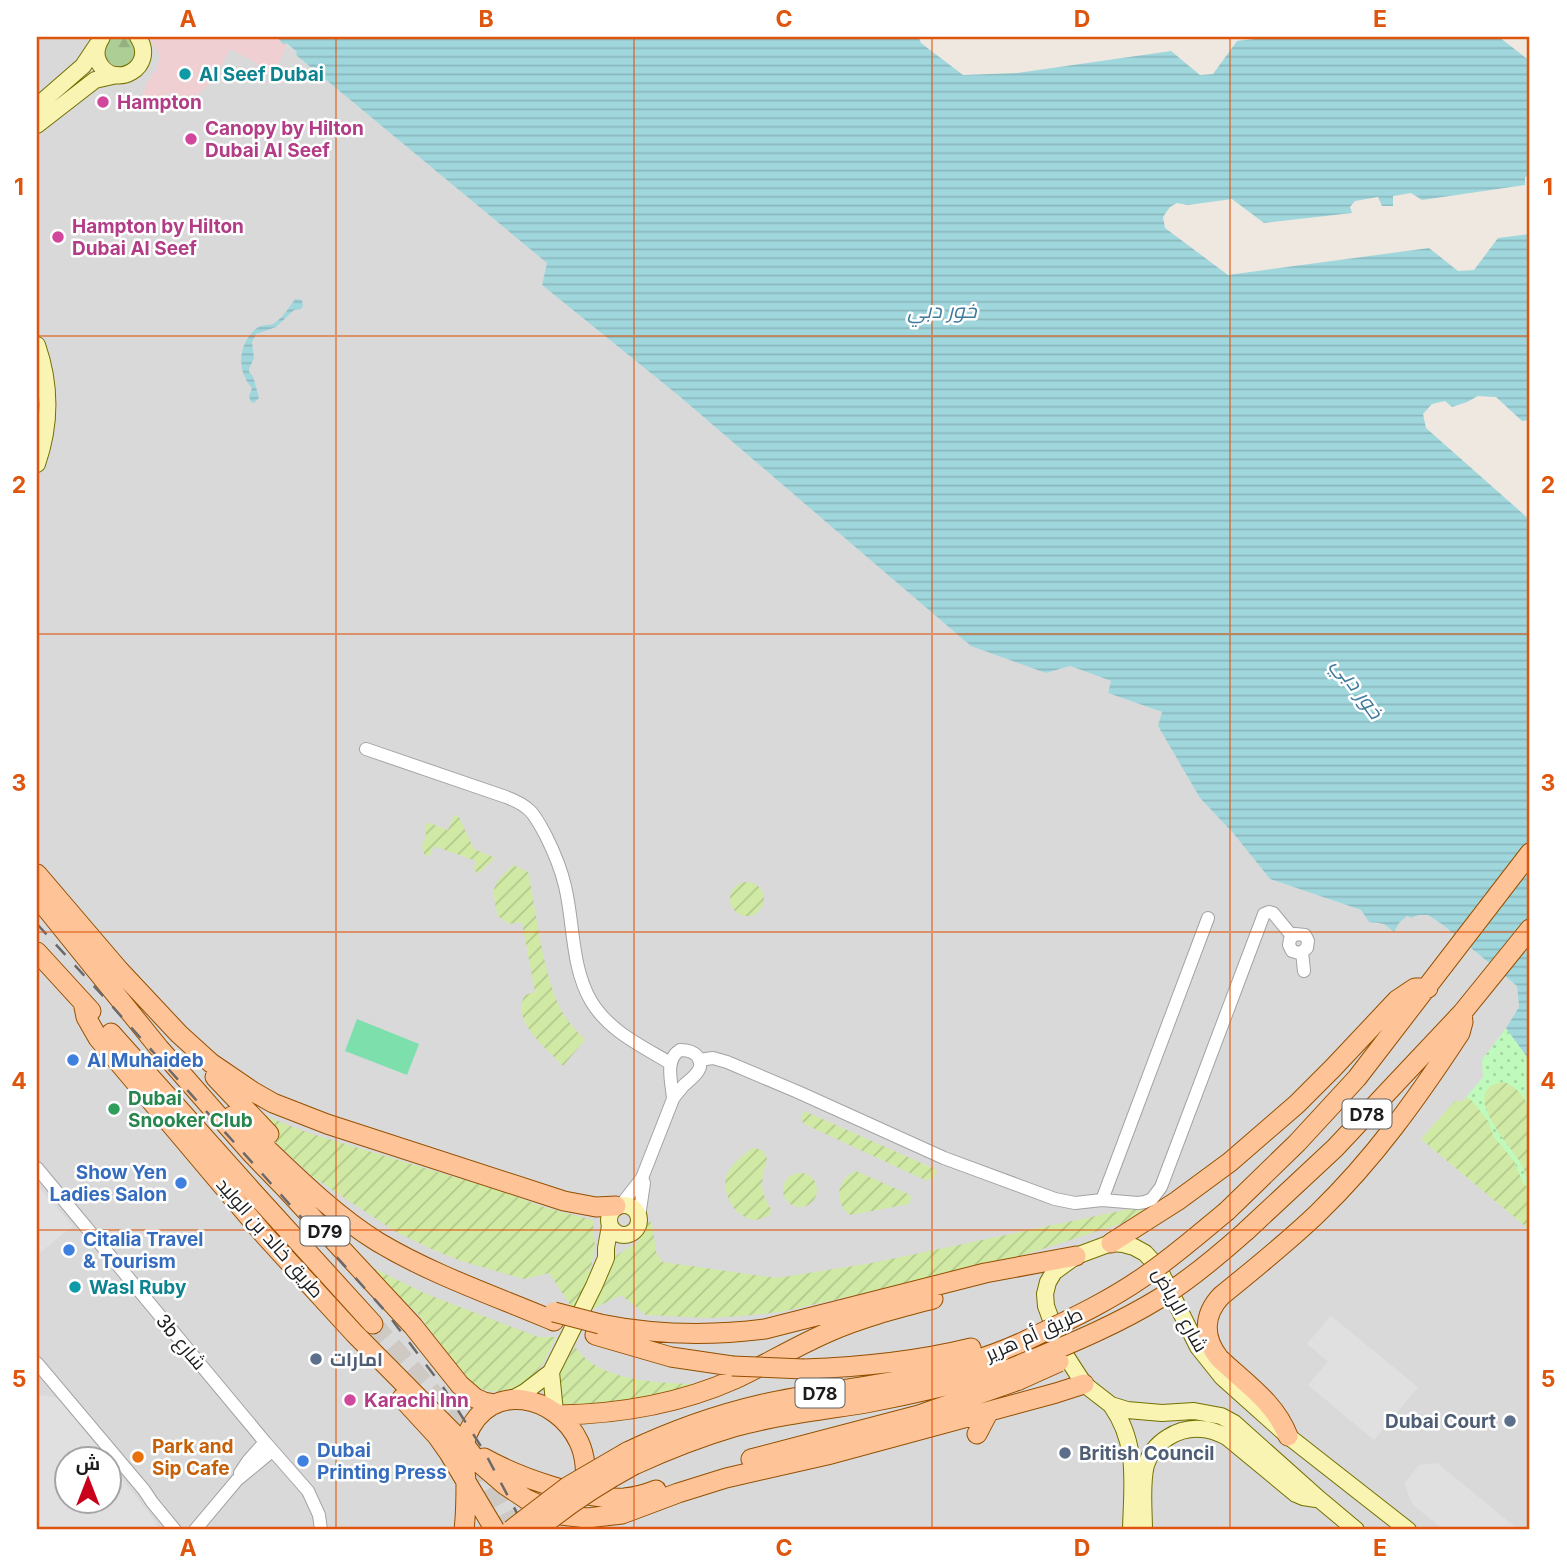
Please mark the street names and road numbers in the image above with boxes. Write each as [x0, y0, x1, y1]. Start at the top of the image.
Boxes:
road number: D78 [1342, 1100, 1392, 1128]
street label: طريق خالد بن الوليد [211, 1173, 328, 1303]
road number: D79 [300, 1216, 350, 1246]
street label: شارع الرياض [1146, 1264, 1213, 1357]
street label: طريق أم هرير [981, 1302, 1087, 1368]
street label: 3b شارع [150, 1310, 211, 1376]
road number: D78 [796, 1378, 844, 1408]

